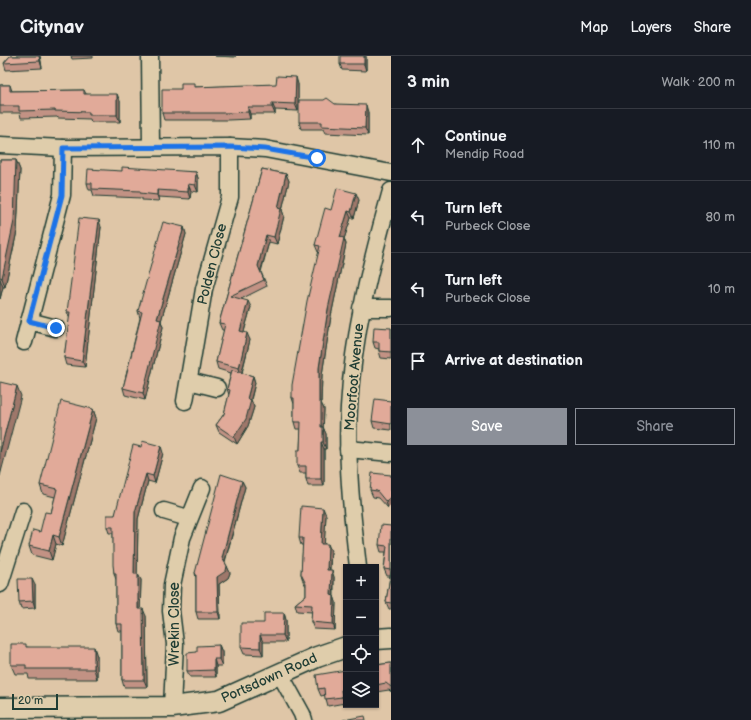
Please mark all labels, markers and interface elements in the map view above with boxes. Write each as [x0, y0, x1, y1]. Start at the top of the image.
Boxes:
text: Citynav [20, 16, 84, 39]
text: Map [580, 19, 608, 36]
text: Layers [630, 19, 672, 36]
text: Share [694, 19, 731, 36]
text: 3 min [407, 72, 450, 92]
text: Walk · 200 m [662, 74, 735, 90]
text: Continue [445, 127, 507, 146]
icon: ahead [407, 134, 429, 156]
text: 110 m [703, 137, 735, 153]
text: Mendip Road [445, 146, 524, 162]
route start [308, 149, 326, 167]
text: Turn left [445, 199, 502, 218]
icon: left [407, 206, 429, 228]
text: 80 m [706, 209, 735, 225]
text: Purbeck Close [445, 218, 531, 234]
street label: Polden Close [194, 221, 230, 307]
text: Turn left [445, 271, 502, 290]
icon: left [407, 278, 429, 300]
text: 10 m [708, 281, 735, 297]
text: Purbeck Close [445, 290, 531, 306]
route end [47, 319, 65, 337]
street label: Moorfoot Avenue [341, 323, 367, 431]
icon: arrive [407, 350, 429, 372]
text: Arrive at destination [445, 351, 583, 370]
button: Save [407, 408, 567, 445]
button: Share [575, 408, 735, 445]
map controls [343, 564, 379, 708]
button: + [343, 564, 379, 600]
street label: Wrekin Close [166, 582, 183, 666]
button: − [343, 600, 379, 636]
button: locate [343, 636, 379, 672]
street label: Portsdown Road [218, 649, 320, 707]
button: layers [343, 672, 379, 708]
scale bar [12, 692, 58, 711]
text: 20 m [18, 694, 43, 707]

